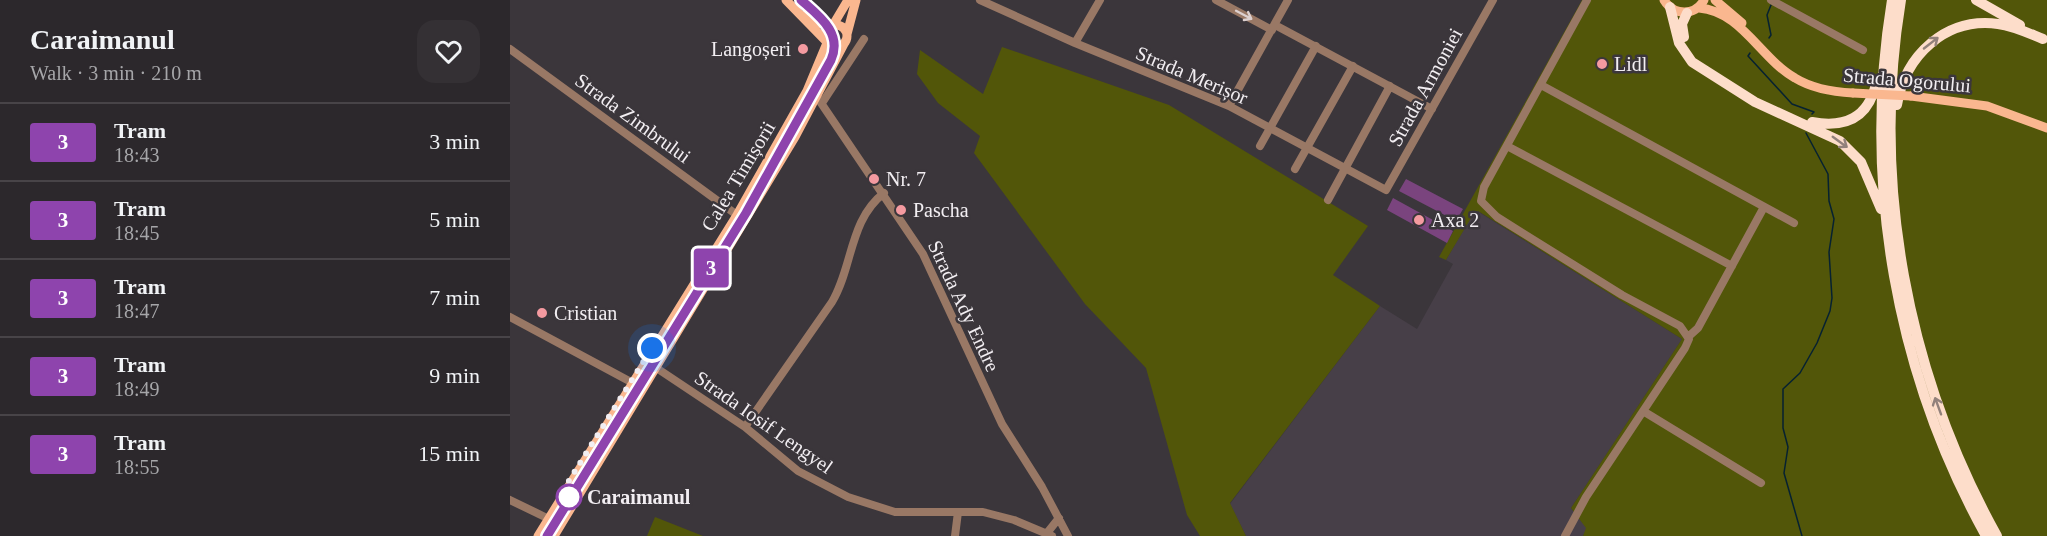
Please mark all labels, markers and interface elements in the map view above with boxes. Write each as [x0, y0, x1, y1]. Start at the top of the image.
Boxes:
one-way arrow [1234, 10, 1252, 21]
button: heart [417, 20, 480, 83]
text: Caraimanul [30, 24, 175, 55]
street label: Strada Armoniei [1383, 24, 1467, 150]
one-way arrow [1922, 37, 1938, 50]
place label: Langoșeri [711, 38, 791, 61]
marker: Langoșeri [796, 42, 810, 56]
street label: Strada Merișor [1132, 42, 1252, 110]
place label: Lidl [1614, 53, 1648, 75]
marker: Lidl [1595, 57, 1609, 71]
text: Walk · 3 min · 210 m [30, 62, 202, 84]
street label: Strada Ogorului [1842, 63, 1972, 98]
street label: Strada Zimbrului [571, 69, 695, 167]
street label: Calea Timișorii [697, 117, 780, 235]
text: Tram [114, 118, 166, 143]
text: 3 min [429, 129, 480, 154]
text: 3 [58, 130, 68, 154]
one-way arrow [1832, 136, 1848, 149]
text: 18:43 [114, 144, 160, 166]
place label: Nr. 7 [886, 168, 926, 190]
marker: Nr. 7 [867, 172, 881, 186]
text: Tram [114, 196, 166, 221]
place label: Pascha [913, 199, 969, 221]
marker: Pascha [894, 203, 908, 217]
text: 5 min [429, 207, 480, 232]
text: 3 [58, 208, 68, 232]
place label: Axa 2 [1431, 209, 1479, 231]
marker: Axa 2 [1412, 213, 1426, 227]
text: 18:45 [114, 222, 160, 244]
street label: Strada Ady Endre [923, 237, 1004, 376]
line badge: 3 [692, 248, 730, 288]
text: 3 [706, 256, 716, 280]
text: Tram [114, 274, 166, 299]
text: 7 min [429, 285, 480, 310]
text: 3 [58, 286, 68, 310]
text: 18:47 [114, 300, 160, 322]
place label: Cristian [554, 302, 617, 324]
marker: Cristian [535, 306, 549, 320]
your location [637, 333, 667, 363]
text: Tram [114, 352, 166, 377]
text: 9 min [429, 363, 480, 388]
text: 3 [58, 364, 68, 388]
street label: Strada Iosif Lengyel [690, 366, 838, 479]
text: 18:49 [114, 378, 160, 400]
one-way arrow [1932, 397, 1943, 416]
text: Tram [114, 430, 166, 455]
text: 15 min [418, 441, 480, 466]
text: 3 [58, 442, 68, 466]
text: 18:55 [114, 456, 160, 478]
marker: Caraimanul [556, 484, 582, 510]
place label: Caraimanul [587, 486, 691, 508]

